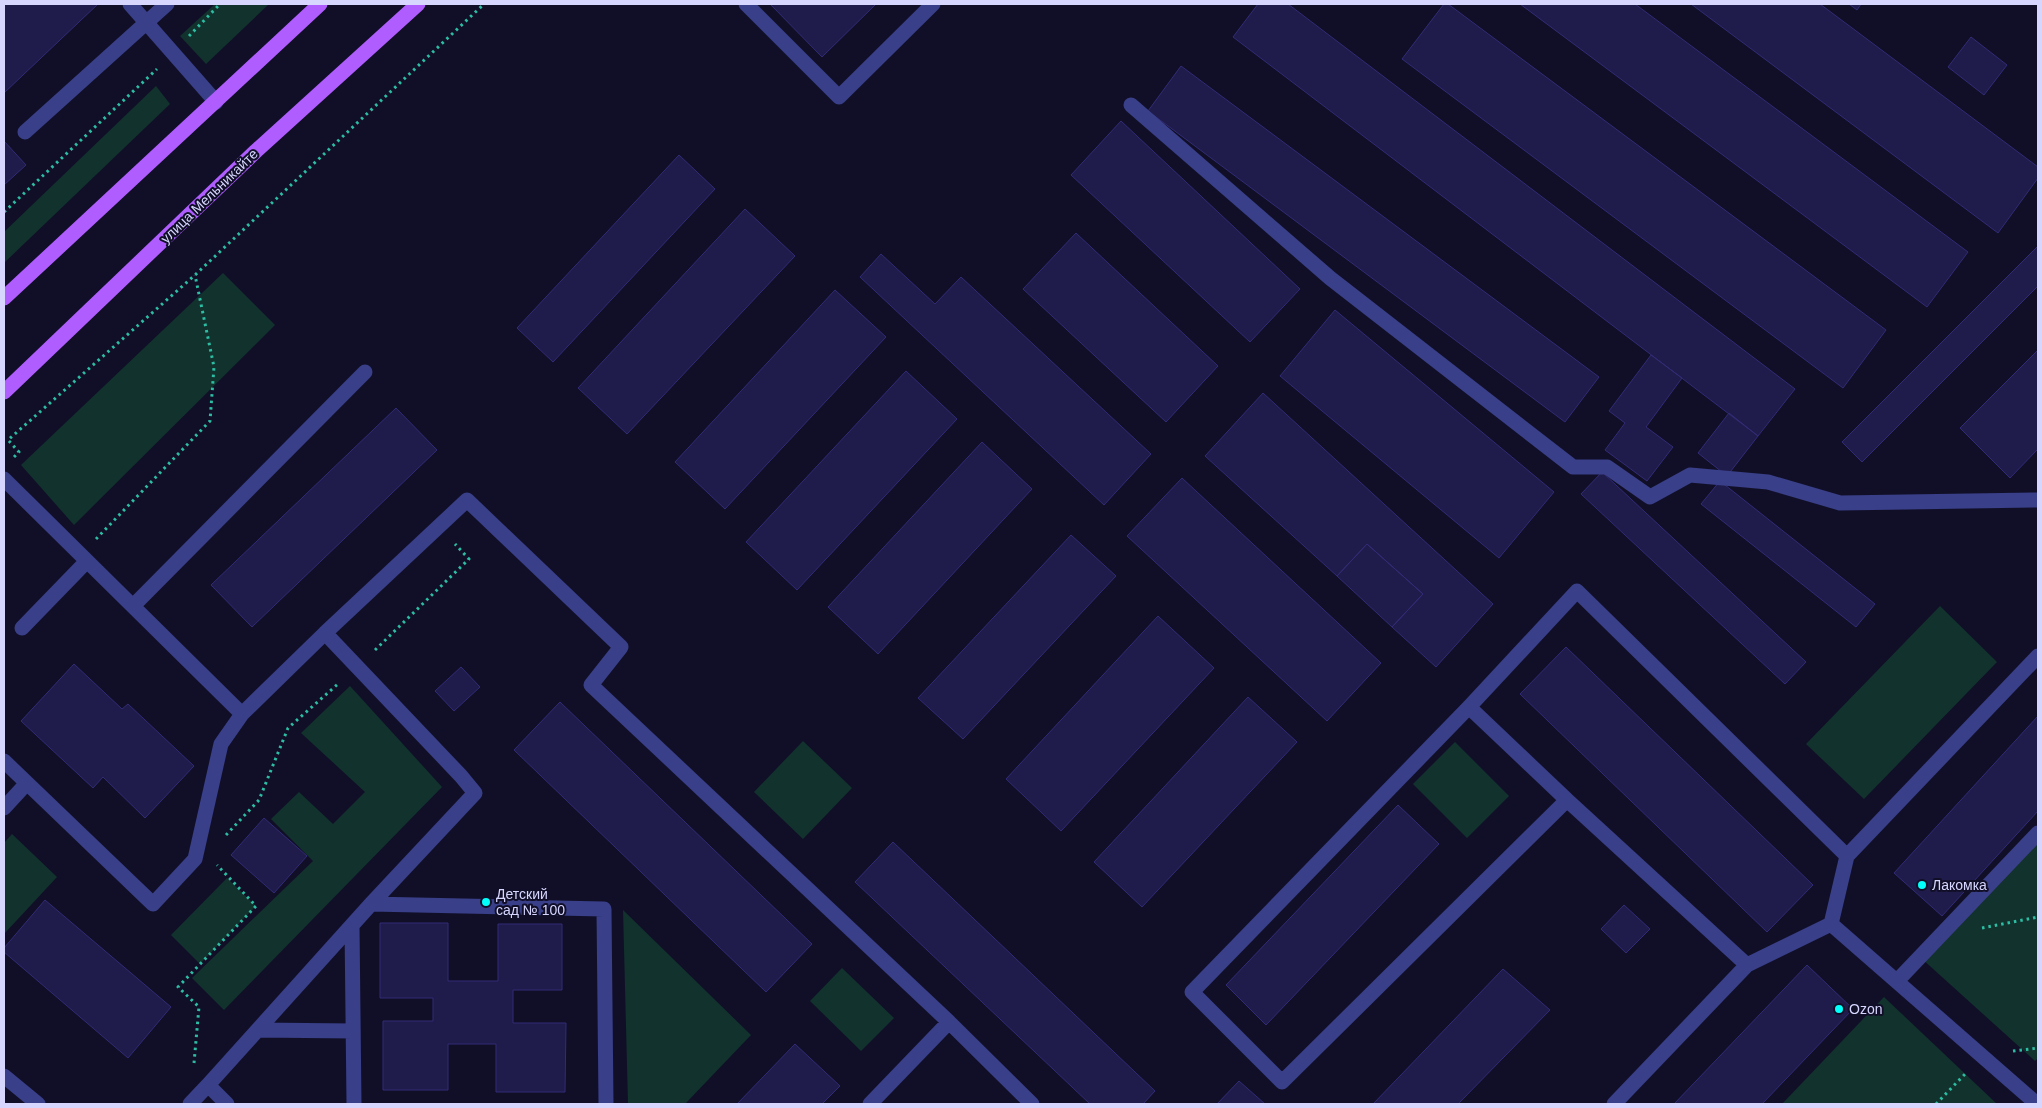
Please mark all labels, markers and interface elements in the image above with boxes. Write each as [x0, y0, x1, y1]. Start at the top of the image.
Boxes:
street label: улица Мельникайте [157, 145, 261, 246]
place label: Лакомка [1932, 877, 1987, 893]
marker: Лакомка [1916, 879, 1928, 891]
place label: Детский сад № 100 [496, 886, 565, 918]
marker: Детский сад № 100 [480, 896, 492, 908]
place label: Ozon [1849, 1001, 1882, 1017]
marker: Ozon [1833, 1003, 1845, 1015]

